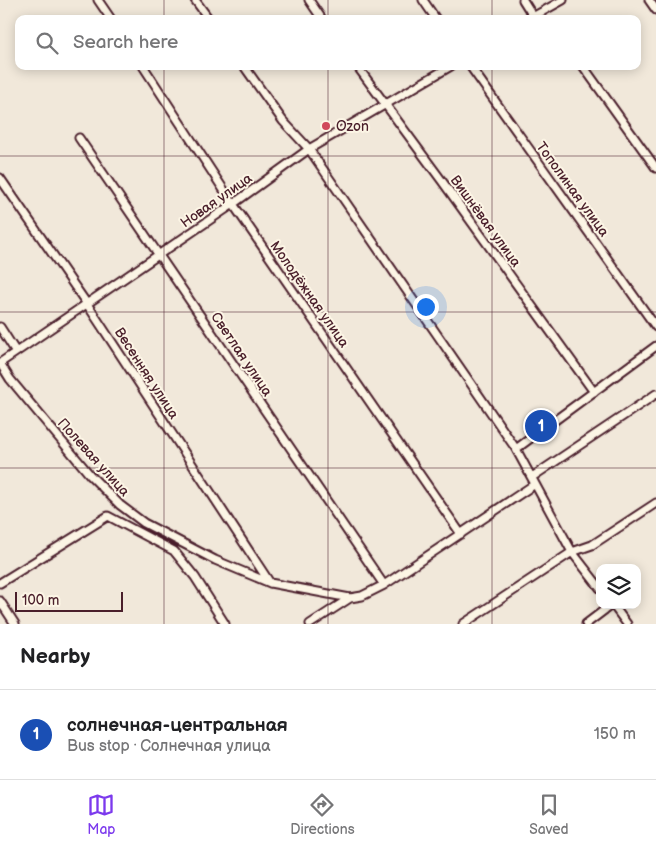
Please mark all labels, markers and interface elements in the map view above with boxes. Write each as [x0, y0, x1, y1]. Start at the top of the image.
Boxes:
search box [15, 15, 641, 70]
icon: search [33, 29, 61, 57]
text: Search here [73, 31, 178, 54]
place label: Ozon [336, 118, 369, 135]
marker: Ozon [320, 120, 332, 132]
street label: Тополиная улица [533, 139, 613, 241]
street label: Новая улица [177, 169, 256, 231]
street label: Вишнёвая улица [447, 172, 525, 271]
street label: Молодёжная улица [266, 238, 353, 351]
your location [413, 294, 439, 320]
street label: Светлая улица [207, 309, 276, 400]
street label: Весенняя улица [111, 325, 183, 423]
pin: 1 [525, 407, 557, 445]
street label: Полевая улица [54, 415, 134, 500]
map controls [596, 564, 641, 609]
button: layers [596, 564, 641, 609]
scale bar [15, 589, 122, 612]
text: 100 m [22, 592, 59, 609]
text: Nearby [20, 644, 90, 669]
text: солнечная-центральная [67, 714, 288, 737]
text: 1 [33, 725, 39, 744]
text: 150 m [594, 725, 636, 744]
text: Bus stop · Солнечная улица [67, 737, 271, 756]
tab: Map [87, 791, 116, 838]
tab: Directions [290, 791, 355, 838]
tab: Saved [529, 791, 569, 838]

